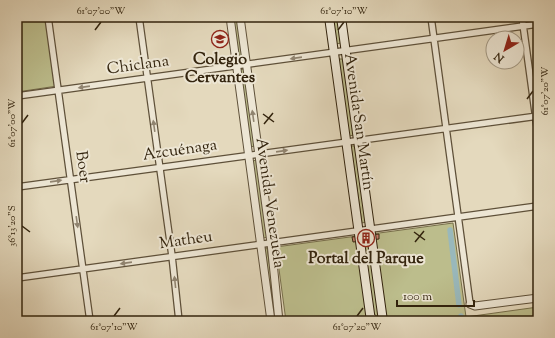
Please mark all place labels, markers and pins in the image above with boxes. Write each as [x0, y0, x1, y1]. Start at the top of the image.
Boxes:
school or university icon: Colegio Cervantes [210, 29, 230, 49]
place label: Colegio Cervantes [185, 49, 255, 90]
building icon: Portal del Parque [356, 228, 376, 248]
place label: Portal del Parque [308, 248, 424, 271]

